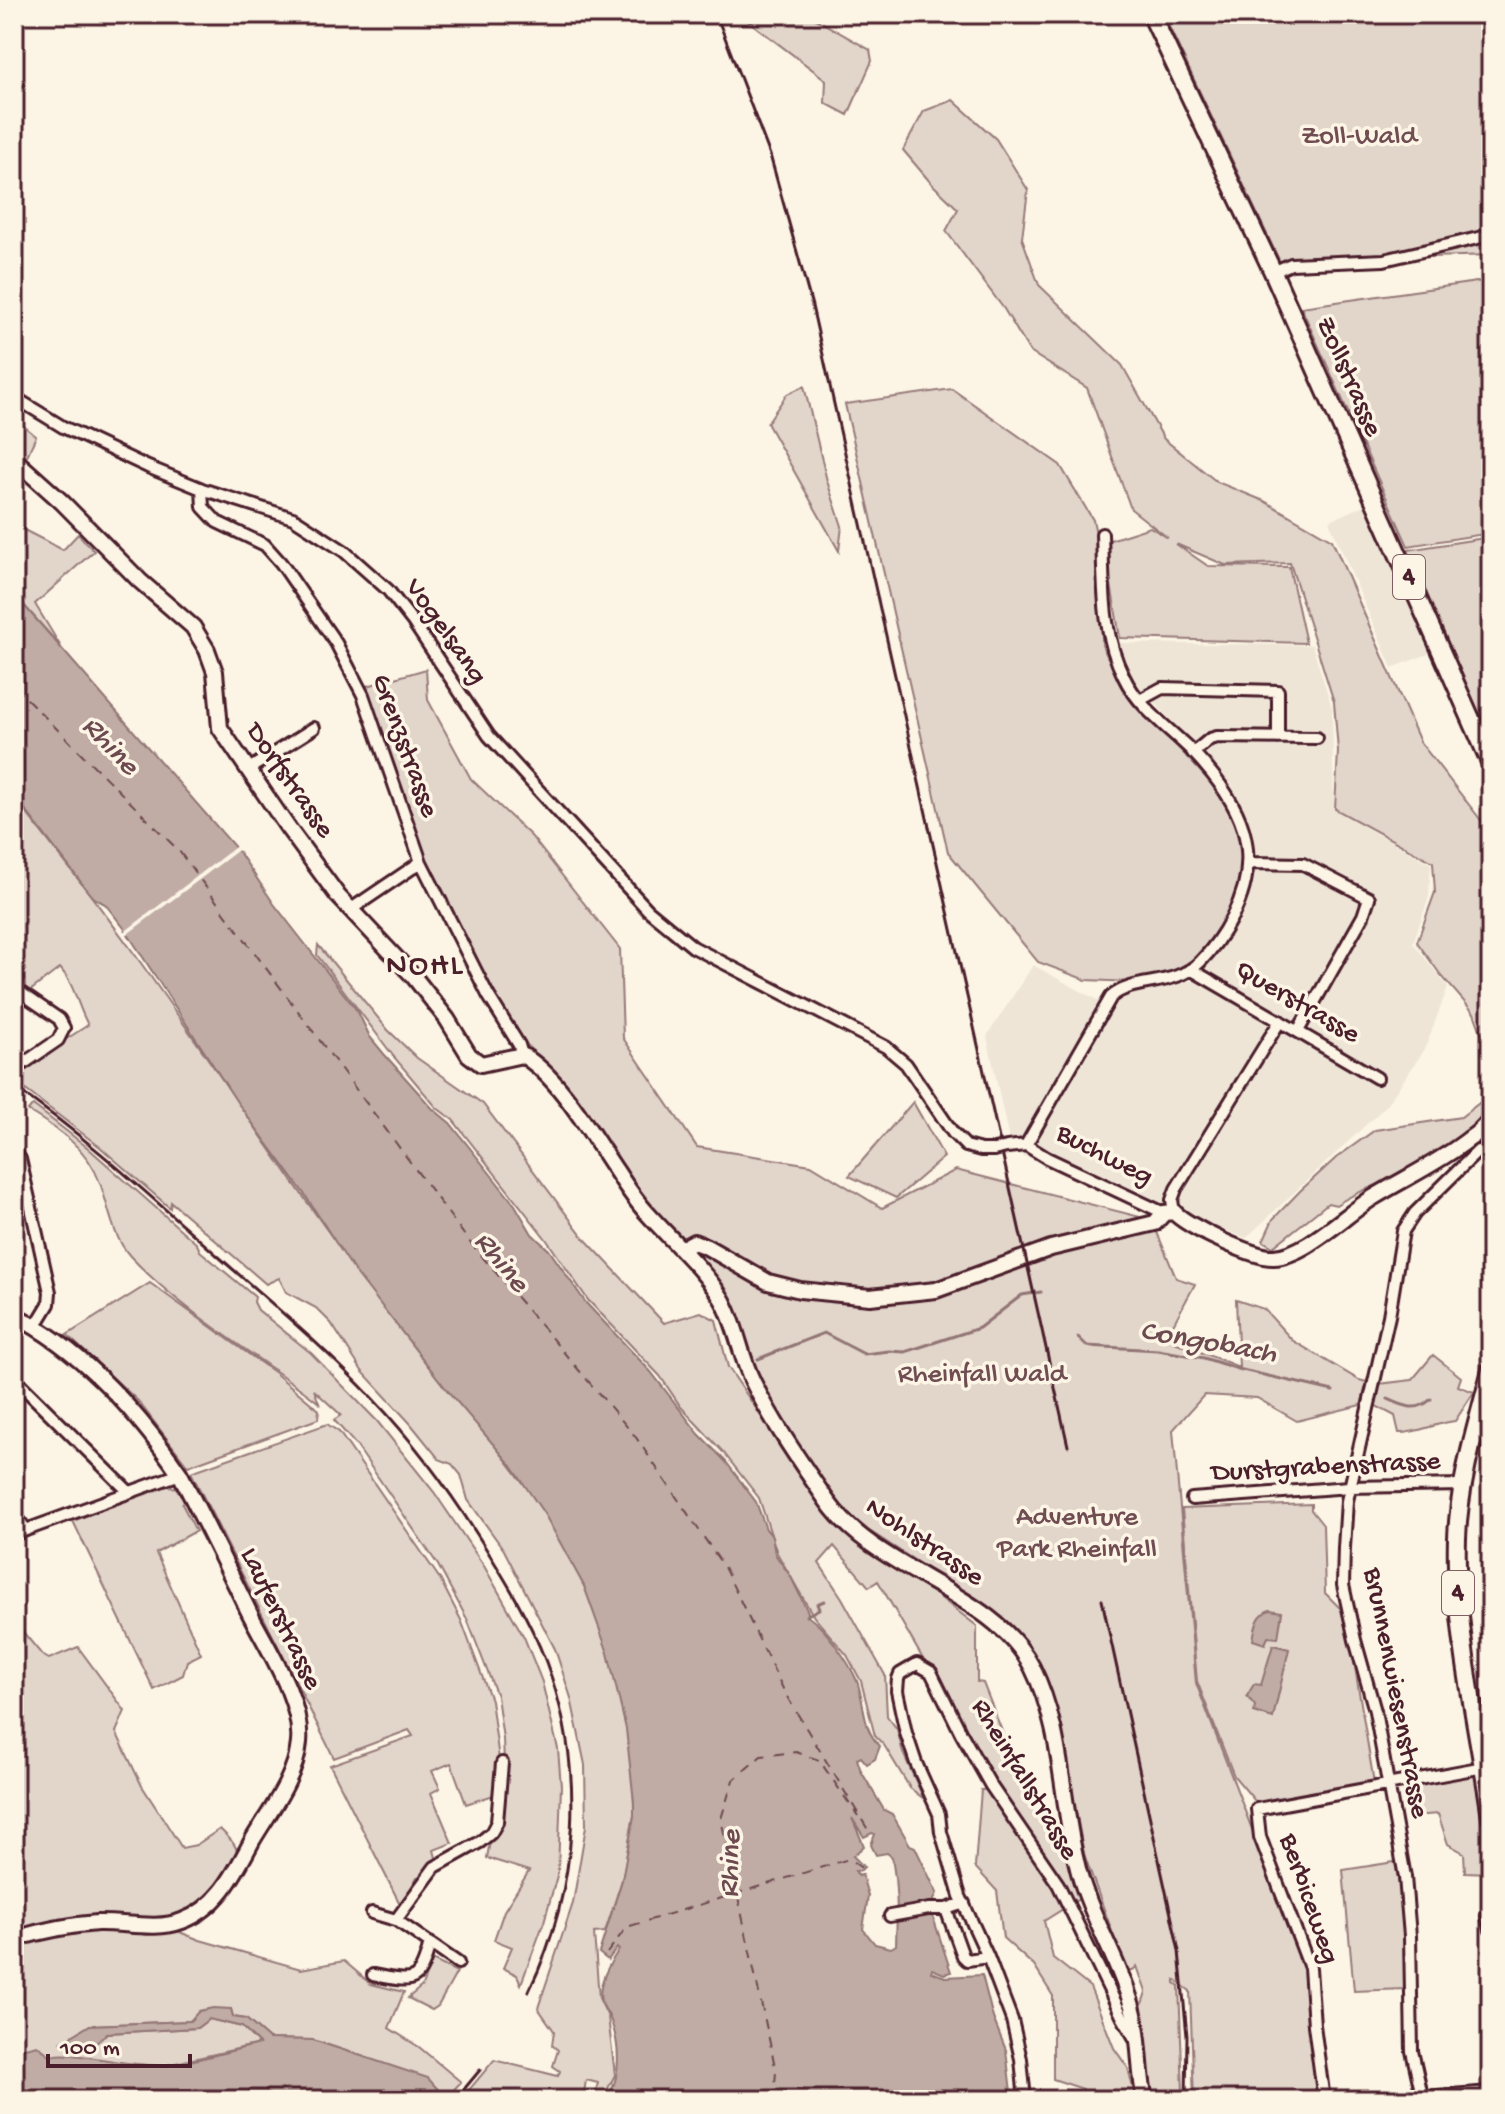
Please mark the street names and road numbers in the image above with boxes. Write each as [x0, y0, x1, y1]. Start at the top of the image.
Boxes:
street label: Zollstrasse [1307, 312, 1389, 442]
road number: 4 [1393, 555, 1425, 599]
street label: Vogelsang [396, 572, 493, 691]
street label: Grenzstrasse [363, 670, 445, 823]
street label: Dorfstrasse [236, 715, 341, 846]
street label: Querstrasse [1229, 954, 1366, 1052]
street label: Buchweg [1049, 1117, 1158, 1194]
street label: Durstgrabenstrasse [1209, 1445, 1442, 1491]
street label: Nohlstrasse [858, 1491, 990, 1595]
street label: Lauferstrasse [231, 1542, 329, 1696]
street label: Brunnenwiesenstrasse [1354, 1564, 1436, 1821]
road number: 4 [1442, 1571, 1474, 1615]
street label: Rheinfallstrasse [963, 1693, 1085, 1867]
street label: Berbiceweg [1270, 1829, 1346, 1968]

